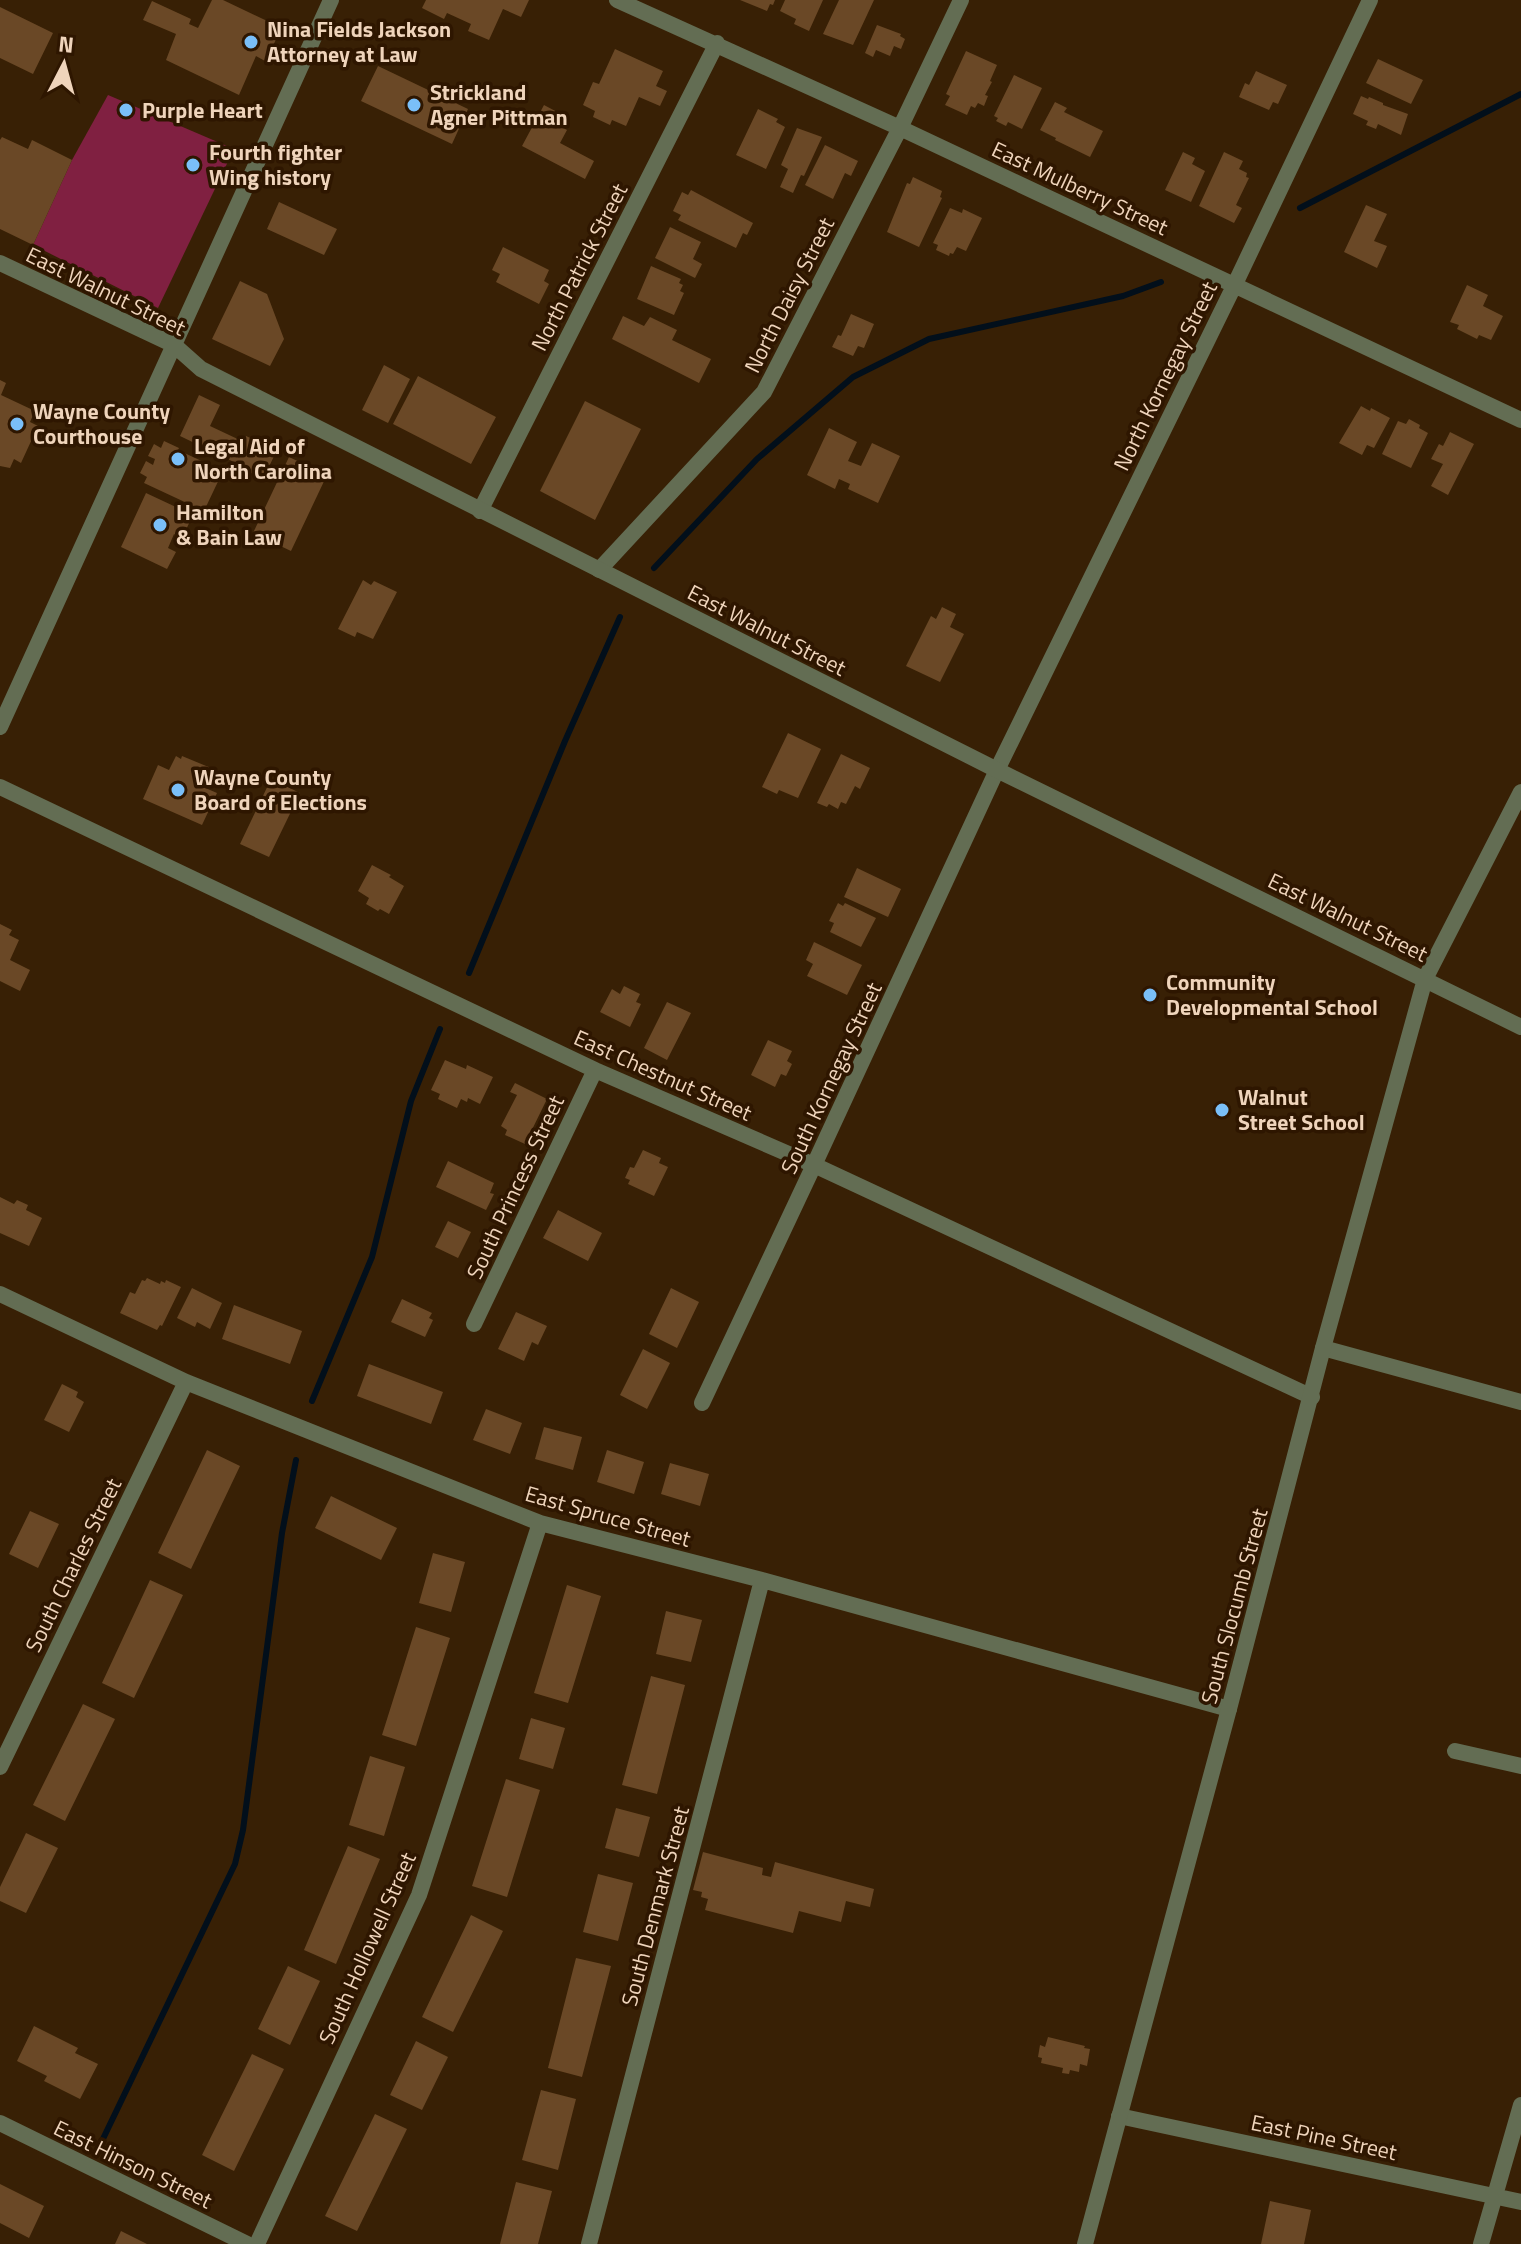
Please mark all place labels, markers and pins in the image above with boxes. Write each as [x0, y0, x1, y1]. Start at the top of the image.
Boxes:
place label: Nina Fields Jackson Attorney at Law [267, 12, 451, 71]
marker: Nina Fields Jackson Attorney at Law [242, 33, 260, 51]
place label: Strickland Agner Pittman [430, 75, 568, 134]
place label: Purple Heart [142, 93, 263, 127]
marker: Strickland Agner Pittman [405, 96, 423, 114]
marker: Purple Heart [117, 101, 135, 119]
place label: Fourth fighter Wing history [209, 135, 342, 194]
marker: Fourth fighter Wing history [184, 156, 202, 174]
place label: Wayne County Courthouse [33, 394, 170, 453]
marker: Wayne County Courthouse [8, 415, 26, 433]
place label: Legal Aid of North Carolina [194, 429, 332, 488]
marker: Legal Aid of North Carolina [169, 450, 187, 468]
place label: Hamilton & Bain Law [176, 495, 282, 554]
marker: Hamilton & Bain Law [151, 516, 169, 534]
place label: Wayne County Board of Elections [194, 760, 367, 819]
marker: Wayne County Board of Elections [169, 781, 187, 799]
place label: Community Developmental School [1166, 965, 1378, 1024]
marker: Community Developmental School [1141, 986, 1159, 1004]
place label: Walnut Street School [1238, 1080, 1365, 1139]
marker: Walnut Street School [1213, 1101, 1231, 1119]

